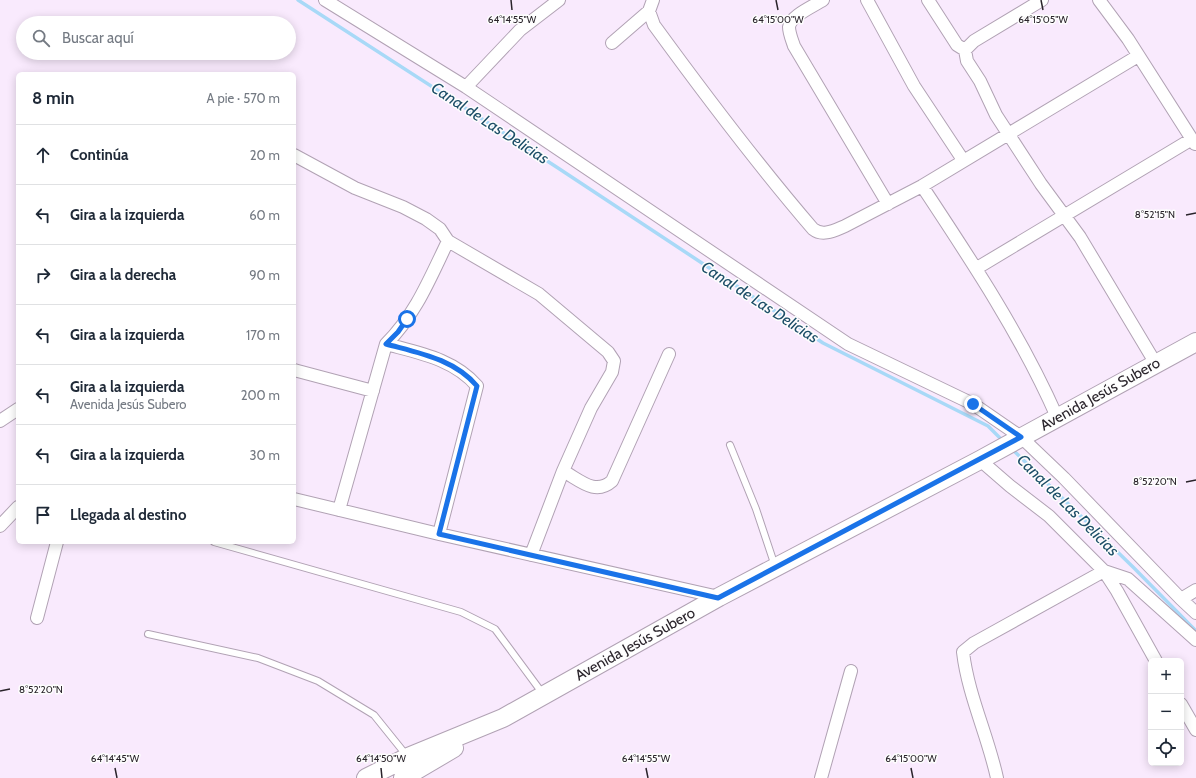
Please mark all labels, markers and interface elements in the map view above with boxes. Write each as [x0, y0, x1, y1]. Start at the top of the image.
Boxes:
text: 64°14'55"W [488, 13, 537, 26]
text: 64°15'00"W [752, 13, 804, 26]
text: 64°15'05"W [1018, 13, 1068, 26]
search box [16, 16, 296, 60]
icon: search [30, 27, 52, 49]
text: Buscar aquí [62, 29, 134, 47]
water label: Canal de Las Delicias [428, 78, 552, 168]
text: 8 min [32, 88, 74, 108]
text: A pie · 570 m [207, 90, 280, 106]
icon: ahead [32, 144, 54, 166]
text: Continúa [70, 146, 128, 164]
text: 20 m [250, 147, 280, 163]
icon: left [32, 204, 54, 226]
text: Gira a la izquierda [70, 206, 184, 224]
text: 60 m [249, 207, 280, 223]
text: 8°52'15"N [1135, 208, 1175, 221]
water label: Canal de Las Delicias [698, 257, 822, 347]
icon: right [32, 264, 54, 286]
text: Gira a la derecha [70, 266, 176, 284]
text: 90 m [249, 267, 280, 283]
route start [398, 310, 416, 328]
icon: left [32, 324, 54, 346]
text: Gira a la izquierda [70, 326, 184, 344]
text: 170 m [246, 327, 280, 343]
street label: Avenida Jesús Subero [1037, 354, 1163, 434]
text: Gira a la izquierda [70, 378, 184, 396]
icon: left [32, 384, 54, 406]
text: 200 m [241, 387, 280, 403]
route end [964, 395, 982, 413]
text: Avenida Jesús Subero [70, 396, 186, 412]
icon: left [32, 444, 54, 466]
text: Gira a la izquierda [70, 446, 184, 464]
text: 30 m [250, 447, 280, 463]
water label: Canal de Las Delicias [1013, 450, 1123, 560]
text: 8°52'20"N [1133, 475, 1177, 488]
icon: arrive [32, 504, 54, 526]
text: Llegada al destino [70, 506, 186, 524]
street label: Avenida Jesús Subero [572, 604, 698, 684]
map controls [1148, 658, 1184, 766]
button: + [1148, 658, 1184, 694]
text: 8°52'20"N [19, 683, 63, 696]
button: − [1148, 694, 1184, 730]
button: locate [1148, 730, 1184, 766]
text: 64°14'45"W [91, 752, 140, 765]
text: 64°14'50"W [356, 752, 407, 765]
text: 64°14'55"W [622, 752, 671, 765]
text: 64°15'00"W [885, 752, 937, 765]

